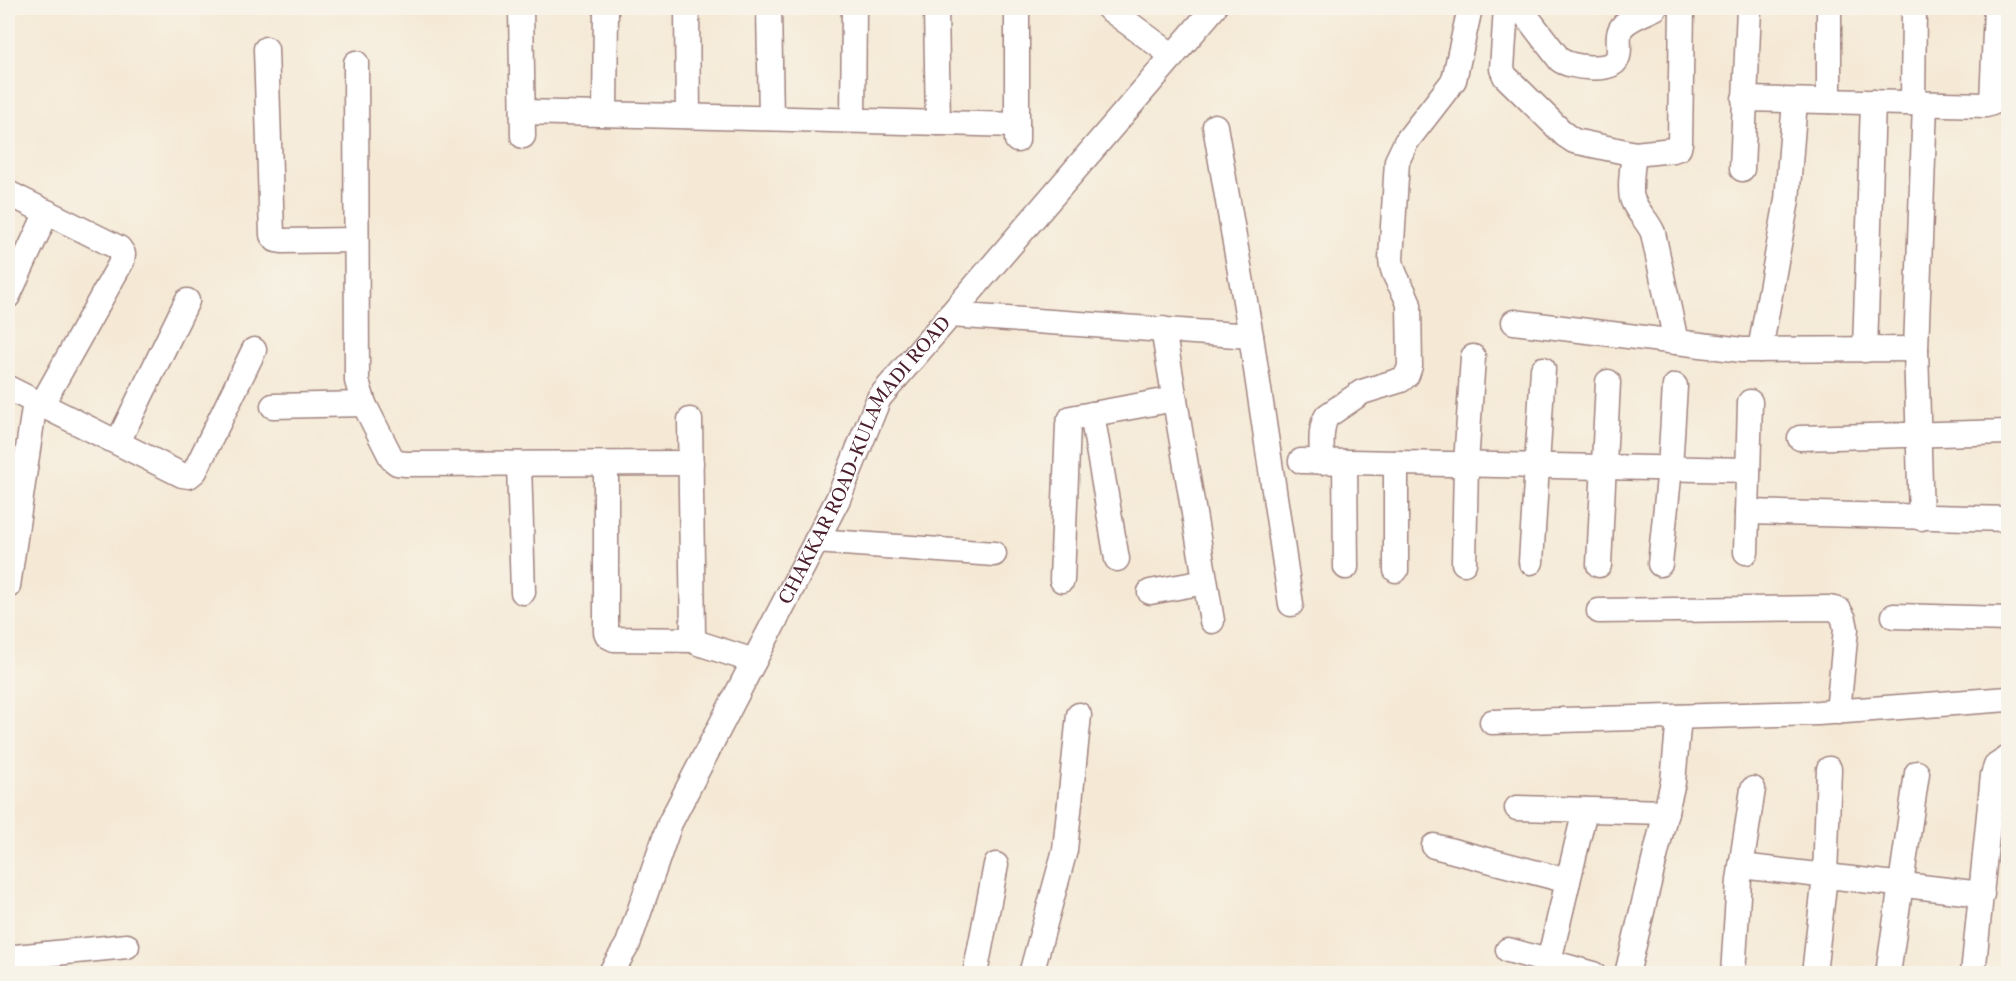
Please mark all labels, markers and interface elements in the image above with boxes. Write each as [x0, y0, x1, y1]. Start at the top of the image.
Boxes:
street label: CHAKKAR ROAD-KULAMADI ROAD [774, 312, 955, 608]

